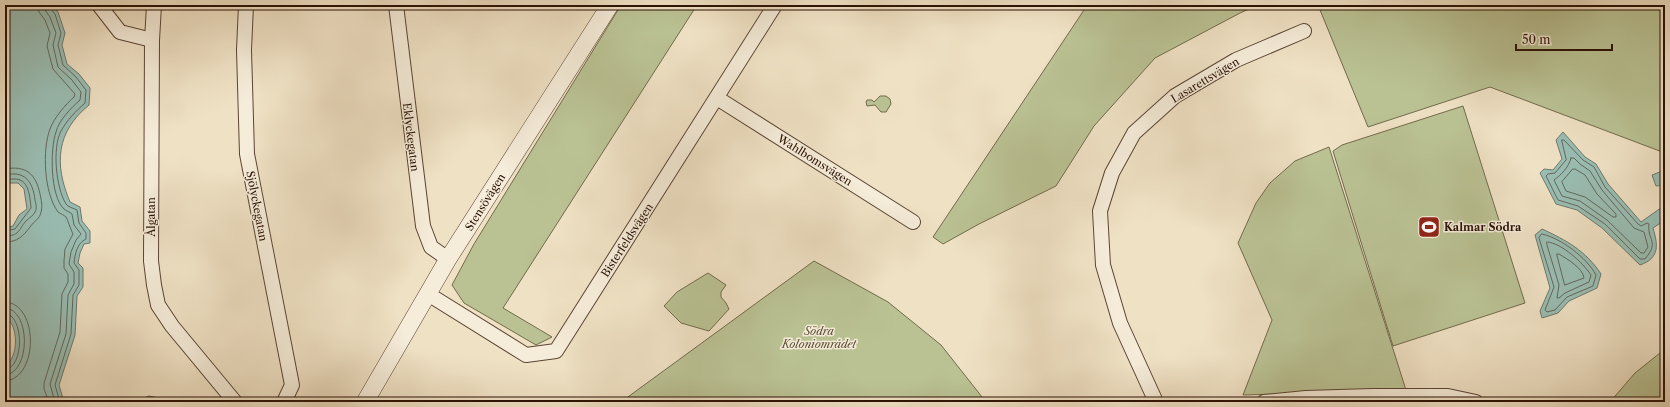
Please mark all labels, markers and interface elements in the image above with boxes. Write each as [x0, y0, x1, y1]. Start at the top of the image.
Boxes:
scale bar [1516, 26, 1612, 52]
text: 50 m [1522, 32, 1551, 47]
street label: Lasarettsvägen [1168, 54, 1242, 106]
street label: Eklyckegatan [400, 102, 422, 172]
street label: Wahlbomsvägen [774, 131, 855, 189]
street label: Sjölyckegatan [243, 170, 271, 242]
street label: Stensövägen [462, 171, 508, 233]
street label: Ålgatan [144, 197, 158, 238]
street label: Bisterfeldsvägen [598, 200, 656, 280]
sports icon: Kalmar Södra [1416, 214, 1442, 240]
place label: Kalmar Södra [1444, 220, 1522, 234]
park label: Södra Koloniområdet [781, 324, 857, 351]

